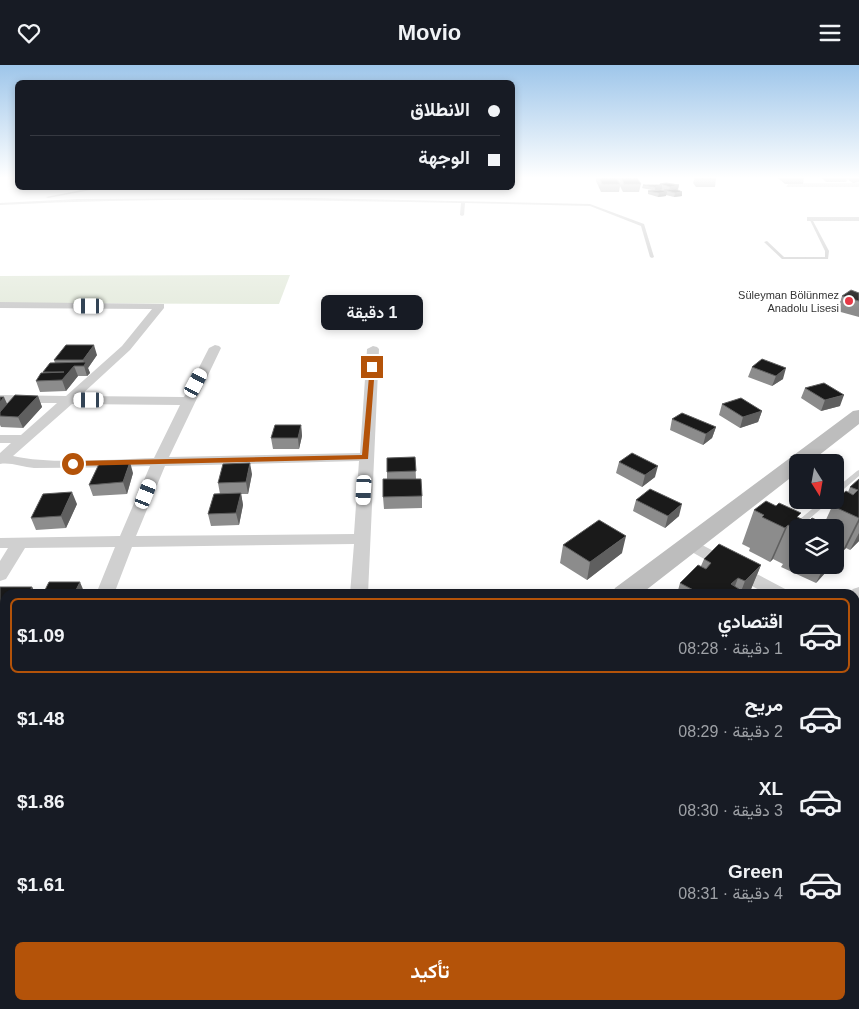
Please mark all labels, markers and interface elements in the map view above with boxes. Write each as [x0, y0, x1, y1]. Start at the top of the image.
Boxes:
icon: heart [15, 19, 43, 47]
icon: menu [816, 19, 844, 47]
text: Movio [398, 20, 461, 45]
text: الانطلاق [410, 99, 470, 120]
text: الوجهة [418, 147, 470, 168]
place label: Süleyman Bölünmez Anadolu Lisesi [738, 289, 839, 314]
callout: 1 دقيقة [321, 295, 423, 329]
marker: Süleyman Bölünmez Anadolu Lisesi [843, 295, 855, 307]
car [74, 299, 104, 314]
text: 1 دقيقة [347, 304, 397, 321]
route end [361, 356, 383, 378]
car [182, 366, 209, 400]
car [74, 393, 104, 408]
route start [62, 453, 84, 475]
north arrow [789, 454, 844, 509]
map controls [789, 454, 844, 574]
car [355, 475, 372, 505]
car [133, 477, 158, 511]
button: layers [789, 519, 844, 574]
text: اقتصادي [718, 611, 783, 632]
icon: car [798, 613, 843, 658]
text: $1.09 [17, 625, 65, 646]
text: 1 دقيقة · 08:28 [678, 640, 783, 657]
text: مريح [745, 694, 783, 715]
icon: car [798, 696, 843, 741]
text: $1.48 [17, 708, 65, 729]
text: 2 دقيقة · 08:29 [678, 723, 783, 740]
text: XL [759, 778, 783, 799]
icon: car [798, 779, 843, 824]
text: $1.86 [17, 791, 65, 812]
text: 3 دقيقة · 08:30 [678, 802, 783, 819]
text: Green [728, 861, 783, 882]
icon: car [798, 862, 843, 907]
text: $1.61 [17, 874, 65, 895]
text: 4 دقيقة · 08:31 [678, 885, 783, 902]
button: تأكيد [15, 942, 845, 1000]

